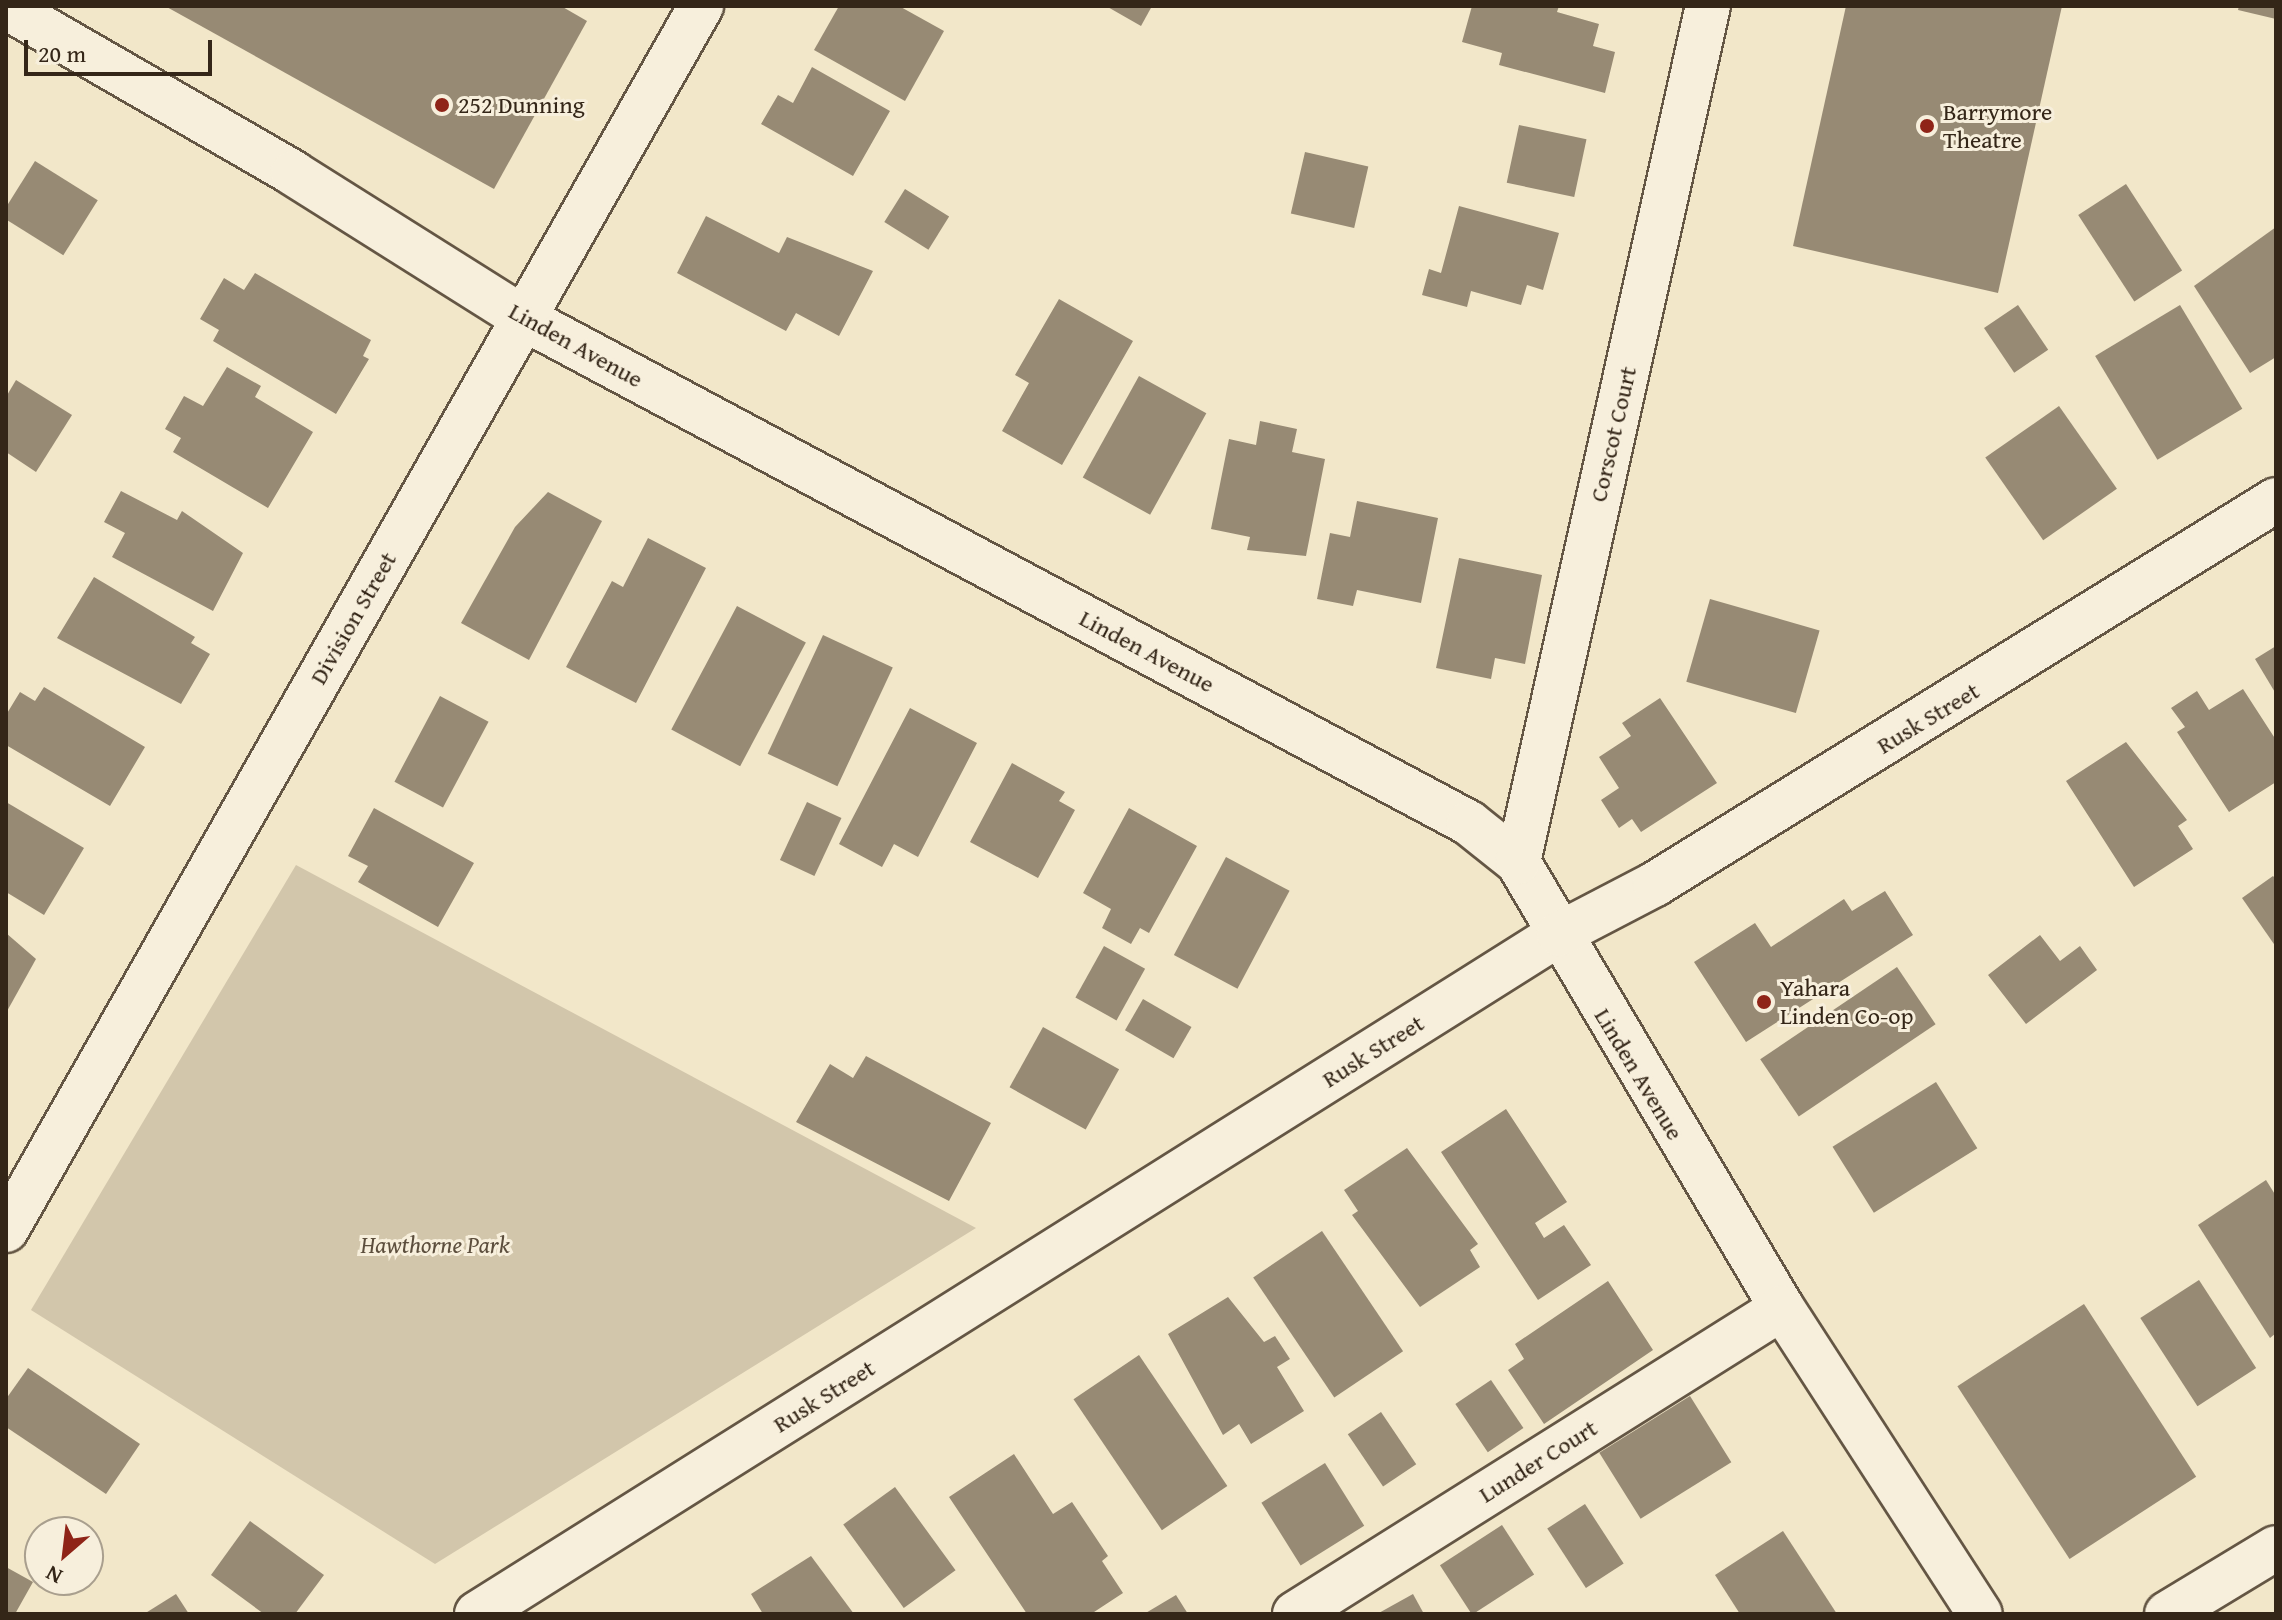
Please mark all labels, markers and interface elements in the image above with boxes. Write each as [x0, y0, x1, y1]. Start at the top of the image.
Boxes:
scale bar [28, 24, 216, 74]
text: 20 m [38, 36, 86, 71]
place label: 252 Dunning [458, 91, 585, 119]
marker: 252 Dunning [433, 96, 451, 114]
place label: Barrymore Theatre [1943, 98, 2052, 154]
marker: Barrymore Theatre [1918, 117, 1936, 135]
street label: Linden Avenue [504, 296, 648, 394]
street label: Corscot Court [1583, 364, 1643, 504]
street label: Division Street [304, 547, 402, 689]
street label: Linden Avenue [1075, 603, 1219, 699]
street label: Rusk Street [1872, 676, 1984, 760]
place label: Yahara Linden Co-op [1780, 974, 1913, 1030]
marker: Yahara Linden Co-op [1755, 993, 1773, 1011]
street label: Linden Avenue [1588, 1003, 1690, 1145]
street label: Rusk Street [1317, 1008, 1429, 1094]
park label: Hawthorne Park [360, 1231, 510, 1259]
street label: Rusk Street [768, 1353, 880, 1439]
street label: Lunder Court [1474, 1413, 1602, 1509]
north arrow [24, 1516, 104, 1596]
text: N [40, 1558, 68, 1593]

